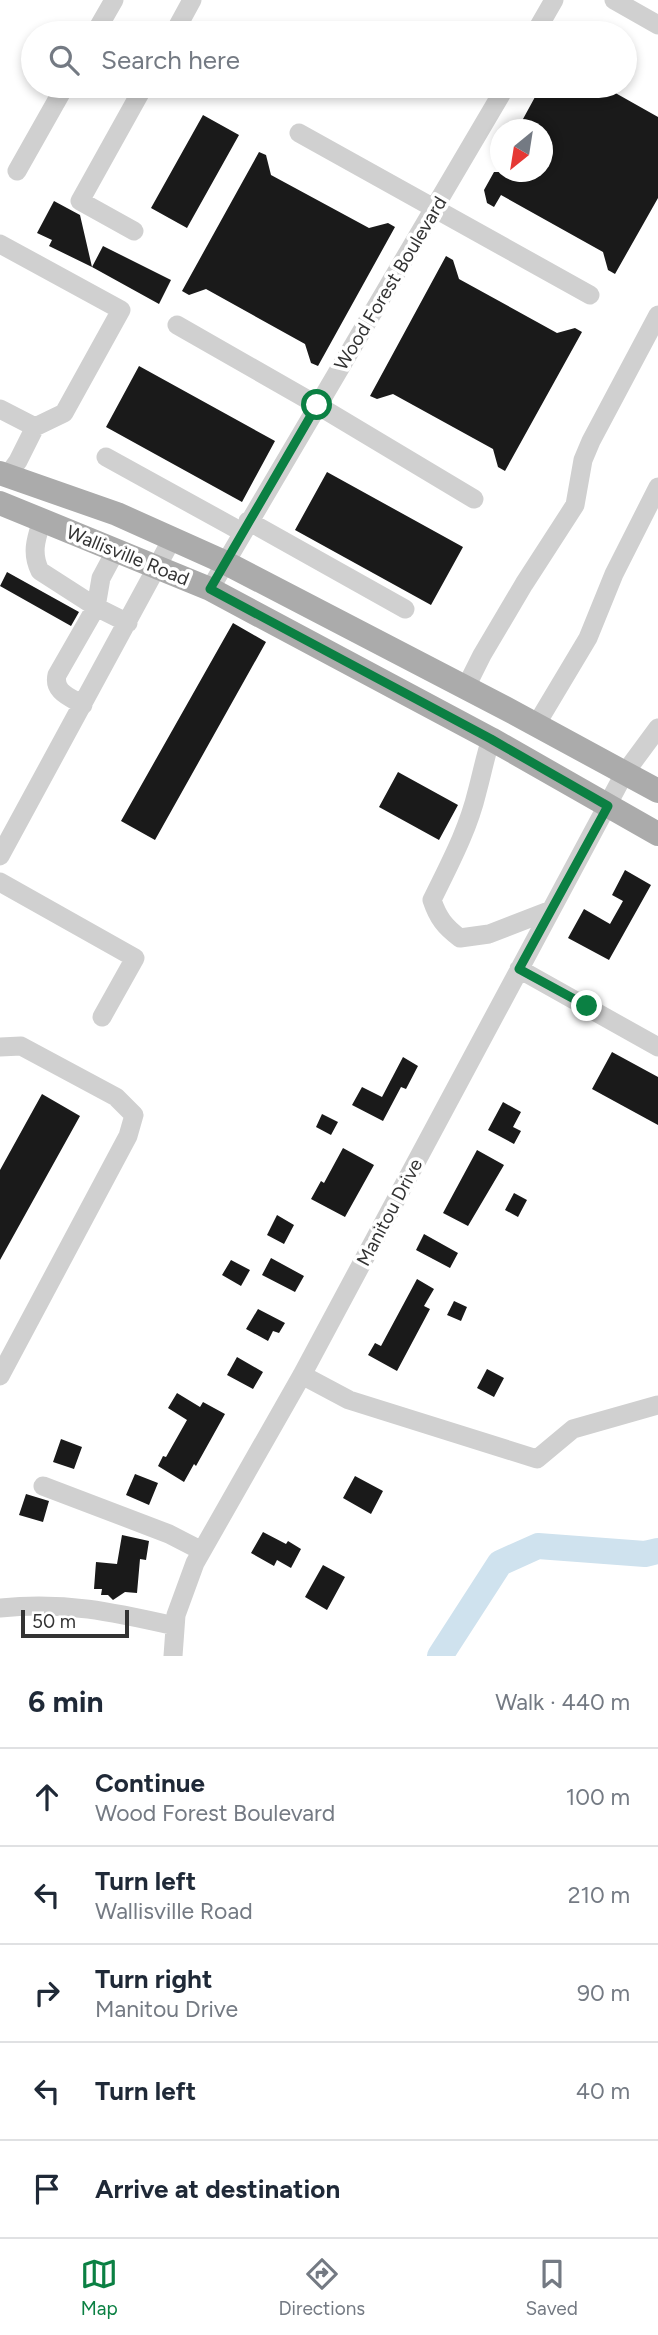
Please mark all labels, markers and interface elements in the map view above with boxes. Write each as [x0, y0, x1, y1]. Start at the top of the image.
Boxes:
search box [21, 21, 637, 98]
icon: search [45, 41, 83, 79]
text: Search here [101, 44, 240, 76]
north arrow [490, 119, 553, 182]
street label: Wood Forest Boulevard [329, 192, 451, 374]
route start [301, 389, 332, 420]
street label: Wallisville Road [63, 520, 192, 591]
route end [571, 990, 602, 1021]
street label: Manitou Drive [352, 1155, 427, 1270]
scale bar [21, 1607, 130, 1639]
text: 50 m [32, 1610, 76, 1633]
text: 6 min [28, 1683, 104, 1720]
text: Walk · 440 m [495, 1688, 630, 1716]
text: Continue [95, 1767, 205, 1799]
icon: ahead [28, 1778, 66, 1816]
text: 100 m [566, 1783, 630, 1811]
text: Wood Forest Boulevard [95, 1799, 335, 1827]
text: Turn left [95, 1865, 196, 1897]
icon: left [28, 1876, 66, 1914]
text: 210 m [568, 1881, 630, 1909]
text: Wallisville Road [95, 1897, 253, 1925]
text: Turn right [95, 1963, 212, 1995]
icon: right [28, 1974, 66, 2012]
text: 90 m [577, 1979, 630, 2007]
text: Manitou Drive [95, 1995, 238, 2023]
icon: left [28, 2072, 66, 2110]
text: Turn left [95, 2075, 196, 2107]
text: 40 m [576, 2077, 630, 2105]
icon: arrive [28, 2170, 66, 2208]
text: Arrive at destination [95, 2173, 340, 2205]
tab: Map [80, 2255, 118, 2320]
tab: Directions [278, 2255, 365, 2320]
tab: Saved [525, 2255, 578, 2320]

